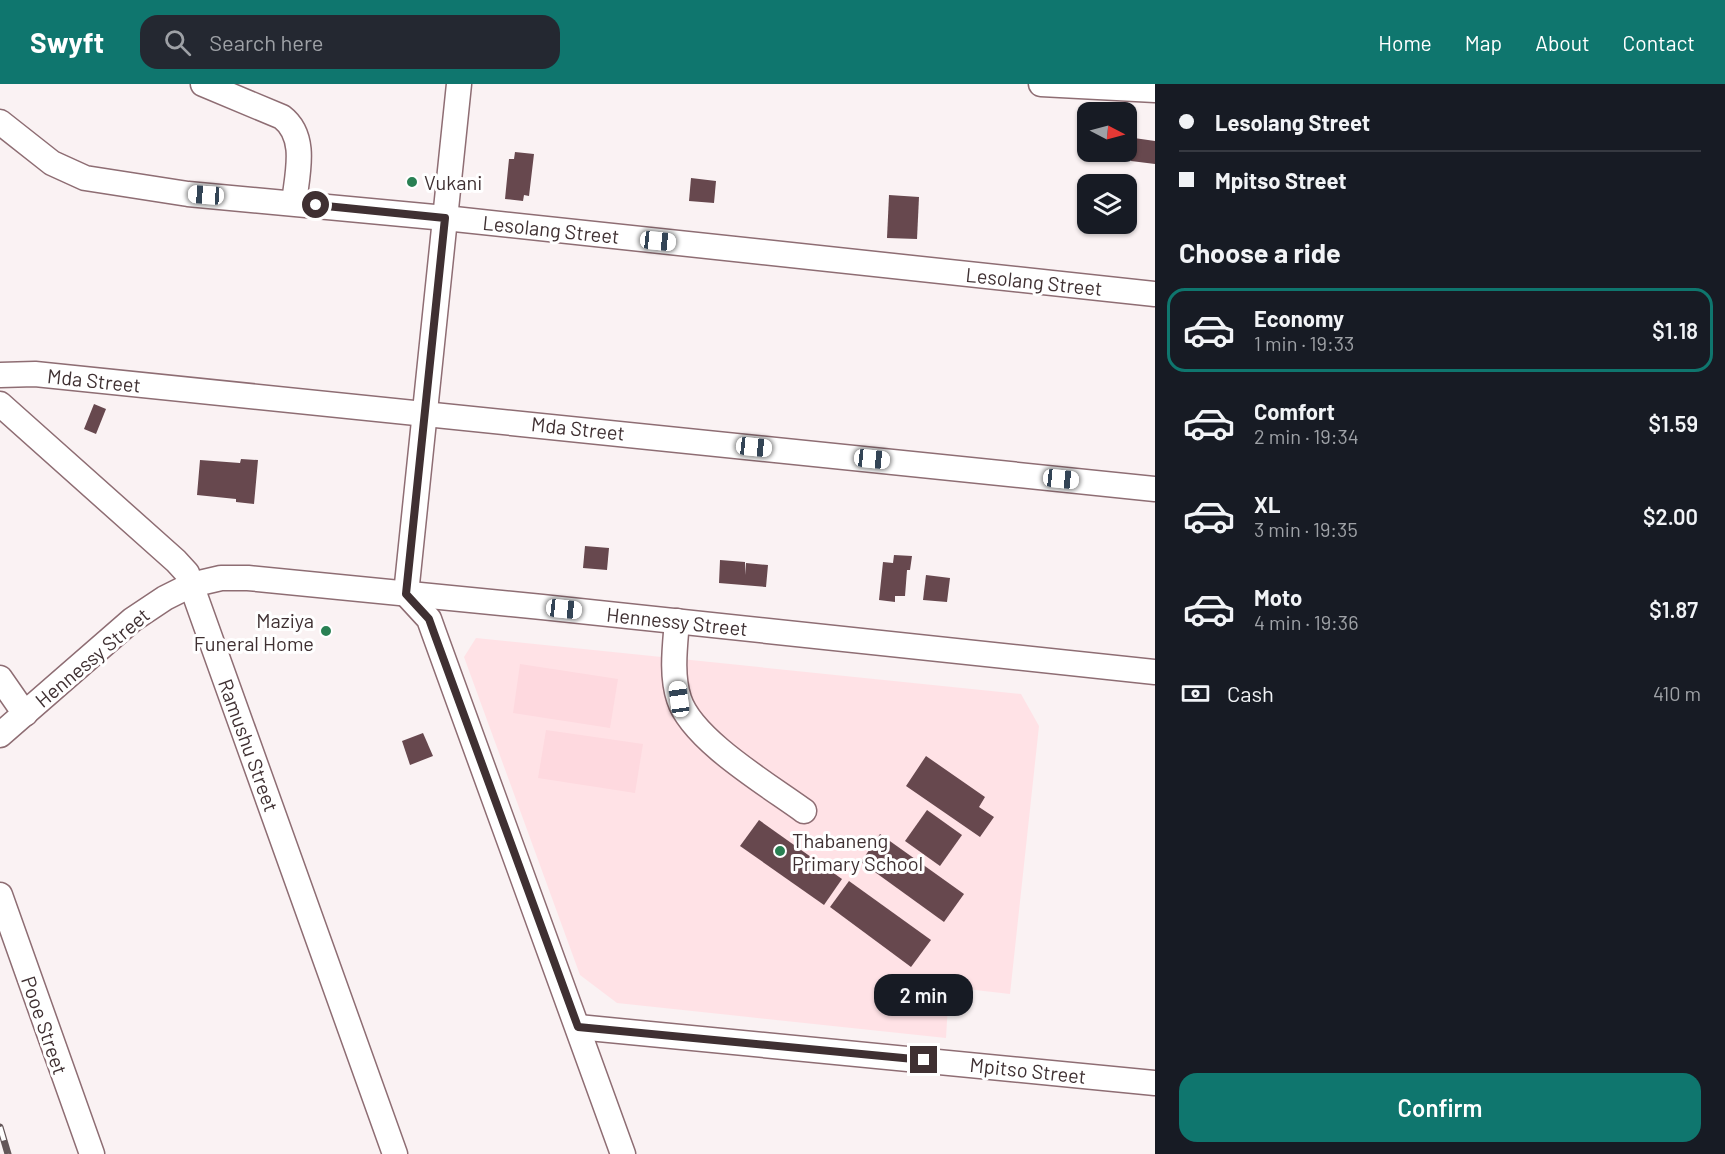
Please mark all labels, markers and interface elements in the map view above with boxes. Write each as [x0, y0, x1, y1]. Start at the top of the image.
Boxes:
search box [140, 15, 560, 69]
text: Swyft [30, 25, 104, 59]
icon: search [161, 26, 194, 59]
text: Search here [209, 29, 324, 55]
text: Home [1378, 30, 1432, 55]
text: Map [1465, 30, 1502, 55]
text: About [1535, 30, 1590, 55]
text: Contact [1623, 30, 1695, 55]
north arrow [1077, 102, 1137, 162]
map controls [1077, 102, 1137, 234]
text: Lesolang Street [1215, 109, 1370, 135]
text: Mpitso Street [1215, 167, 1347, 193]
place label: Vukani [424, 170, 482, 194]
button: layers [1077, 174, 1137, 234]
marker: Vukani [405, 175, 419, 189]
car [187, 185, 225, 205]
route start [302, 191, 329, 218]
street label: Lesolang Street [481, 210, 621, 248]
car [639, 230, 677, 252]
text: Choose a ride [1179, 236, 1341, 268]
street label: Lesolang Street [964, 262, 1104, 300]
icon: car [1182, 303, 1236, 357]
text: Economy [1254, 305, 1344, 331]
text: $1.18 [1652, 317, 1698, 343]
text: 1 min · 19:33 [1254, 331, 1354, 355]
street label: Mda Street [46, 363, 142, 397]
icon: car [1182, 396, 1236, 450]
text: Comfort [1254, 398, 1335, 424]
text: $1.59 [1648, 410, 1698, 436]
street label: Mda Street [530, 411, 626, 445]
text: 2 min · 19:34 [1254, 424, 1359, 448]
car [735, 436, 773, 458]
car [853, 448, 891, 470]
car [1042, 468, 1080, 490]
icon: car [1182, 489, 1236, 543]
text: XL [1254, 491, 1280, 517]
text: $2.00 [1643, 503, 1698, 529]
text: 3 min · 19:35 [1254, 517, 1358, 541]
icon: car [1182, 582, 1236, 636]
text: Moto [1254, 584, 1302, 610]
text: $1.87 [1649, 596, 1698, 622]
car [545, 598, 583, 620]
street label: Hennessy Street [30, 602, 154, 712]
street label: Hennessy Street [605, 602, 749, 640]
place label: Maziya Funeral Home [194, 608, 314, 655]
text: 4 min · 19:36 [1254, 610, 1358, 634]
marker: Maziya Funeral Home [319, 624, 333, 638]
street label: Ramushu Street [214, 675, 284, 815]
icon: cash [1179, 677, 1212, 710]
car [668, 680, 690, 718]
text: Cash [1227, 680, 1274, 706]
text: 410 m [1653, 681, 1701, 705]
place label: Thabaneng Primary School [792, 828, 923, 875]
marker: Thabaneng Primary School [773, 844, 787, 858]
street label: Pooe Street [17, 973, 73, 1077]
callout: 2 min [874, 973, 974, 1015]
text: 2 min [900, 983, 947, 1007]
route end [910, 1046, 937, 1073]
street label: Mpitso Street [969, 1052, 1087, 1088]
button: Confirm [1179, 1073, 1701, 1142]

